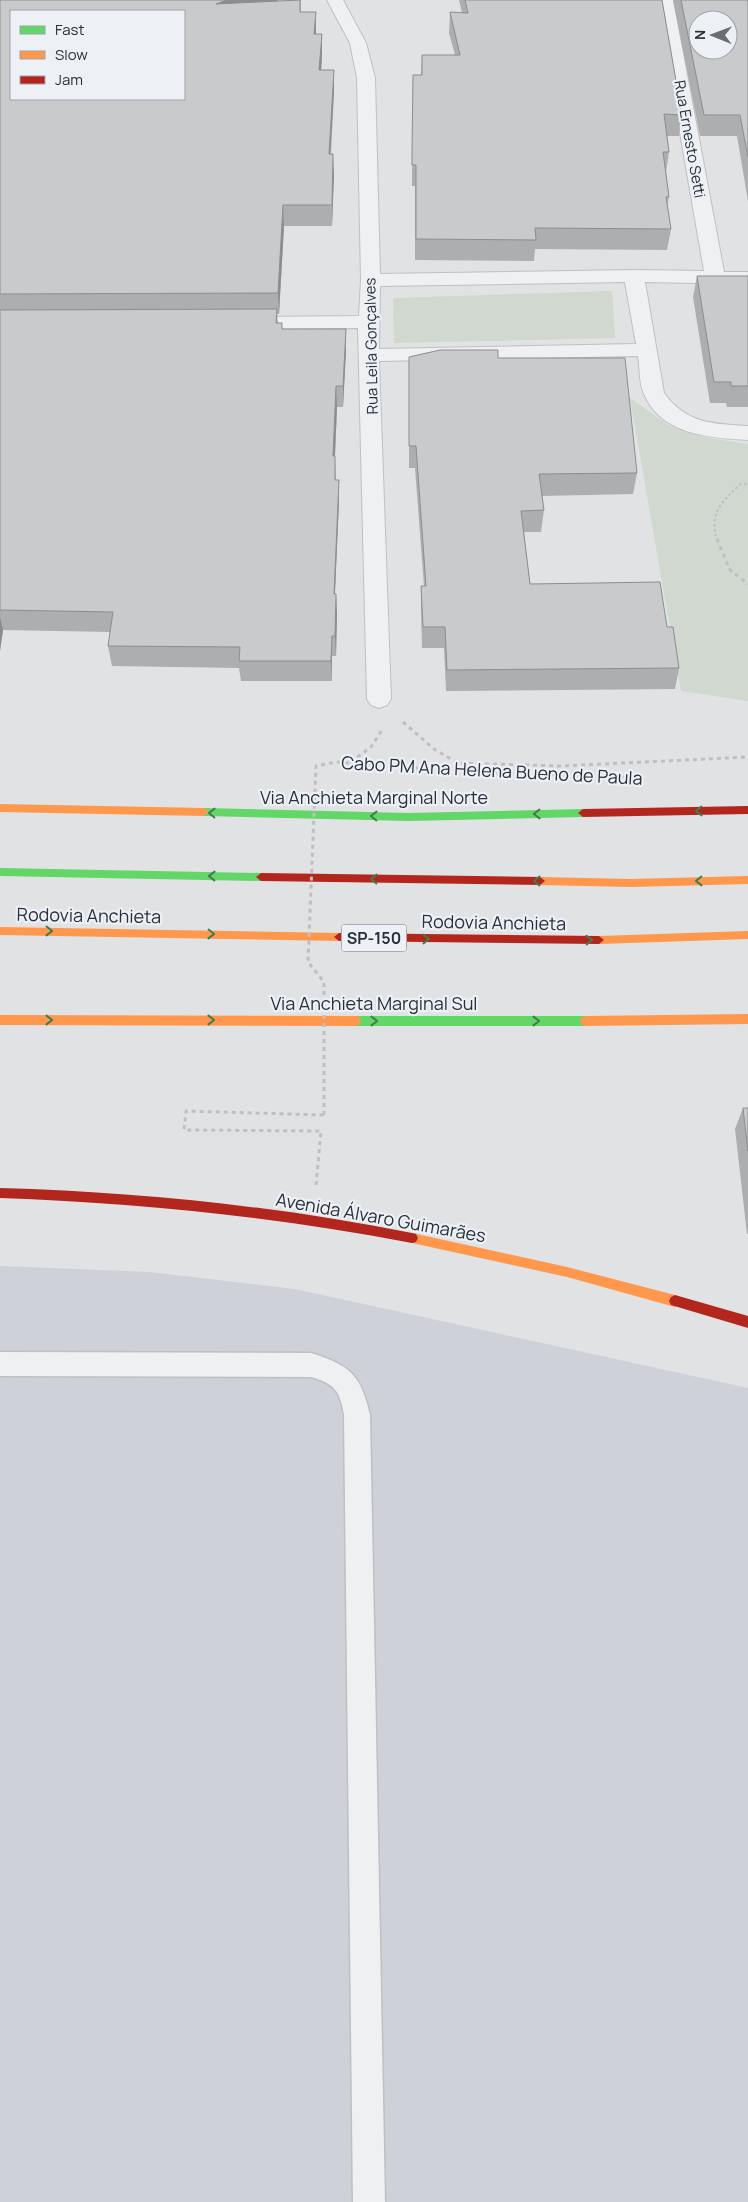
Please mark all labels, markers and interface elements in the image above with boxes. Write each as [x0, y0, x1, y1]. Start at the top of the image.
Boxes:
legend [10, 10, 185, 100]
north arrow [688, 10, 738, 60]
text: Fast [55, 19, 84, 40]
text: N [690, 30, 709, 40]
text: Slow [55, 44, 88, 65]
text: Jam [55, 69, 83, 90]
street label: Rua Ernesto Setti [669, 78, 711, 200]
street label: Rua Leila Gonçalves [359, 277, 383, 415]
street label: Cabo PM Ana Helena Bueno de Paula [341, 750, 643, 790]
street label: Via Anchieta Marginal Norte [260, 785, 488, 809]
one-way arrow [695, 806, 703, 816]
one-way arrow [208, 808, 216, 818]
one-way arrow [533, 809, 541, 820]
one-way arrow [370, 811, 378, 821]
one-way arrow [208, 871, 216, 881]
one-way arrow [370, 873, 378, 884]
one-way arrow [533, 876, 540, 886]
one-way arrow [695, 876, 703, 886]
street label: Rodovia Anchieta [17, 902, 161, 928]
street label: Rodovia Anchieta [422, 909, 566, 935]
road number: SP-150 [342, 924, 406, 951]
one-way arrow [45, 926, 53, 937]
one-way arrow [208, 929, 215, 939]
one-way arrow [422, 933, 430, 944]
one-way arrow [585, 935, 593, 946]
street label: Via Anchieta Marginal Sul [270, 991, 478, 1015]
one-way arrow [45, 1015, 53, 1025]
one-way arrow [208, 1015, 215, 1025]
one-way arrow [370, 1016, 378, 1026]
one-way arrow [532, 1016, 540, 1026]
street label: Avenida Álvaro Guimarães [274, 1187, 488, 1247]

